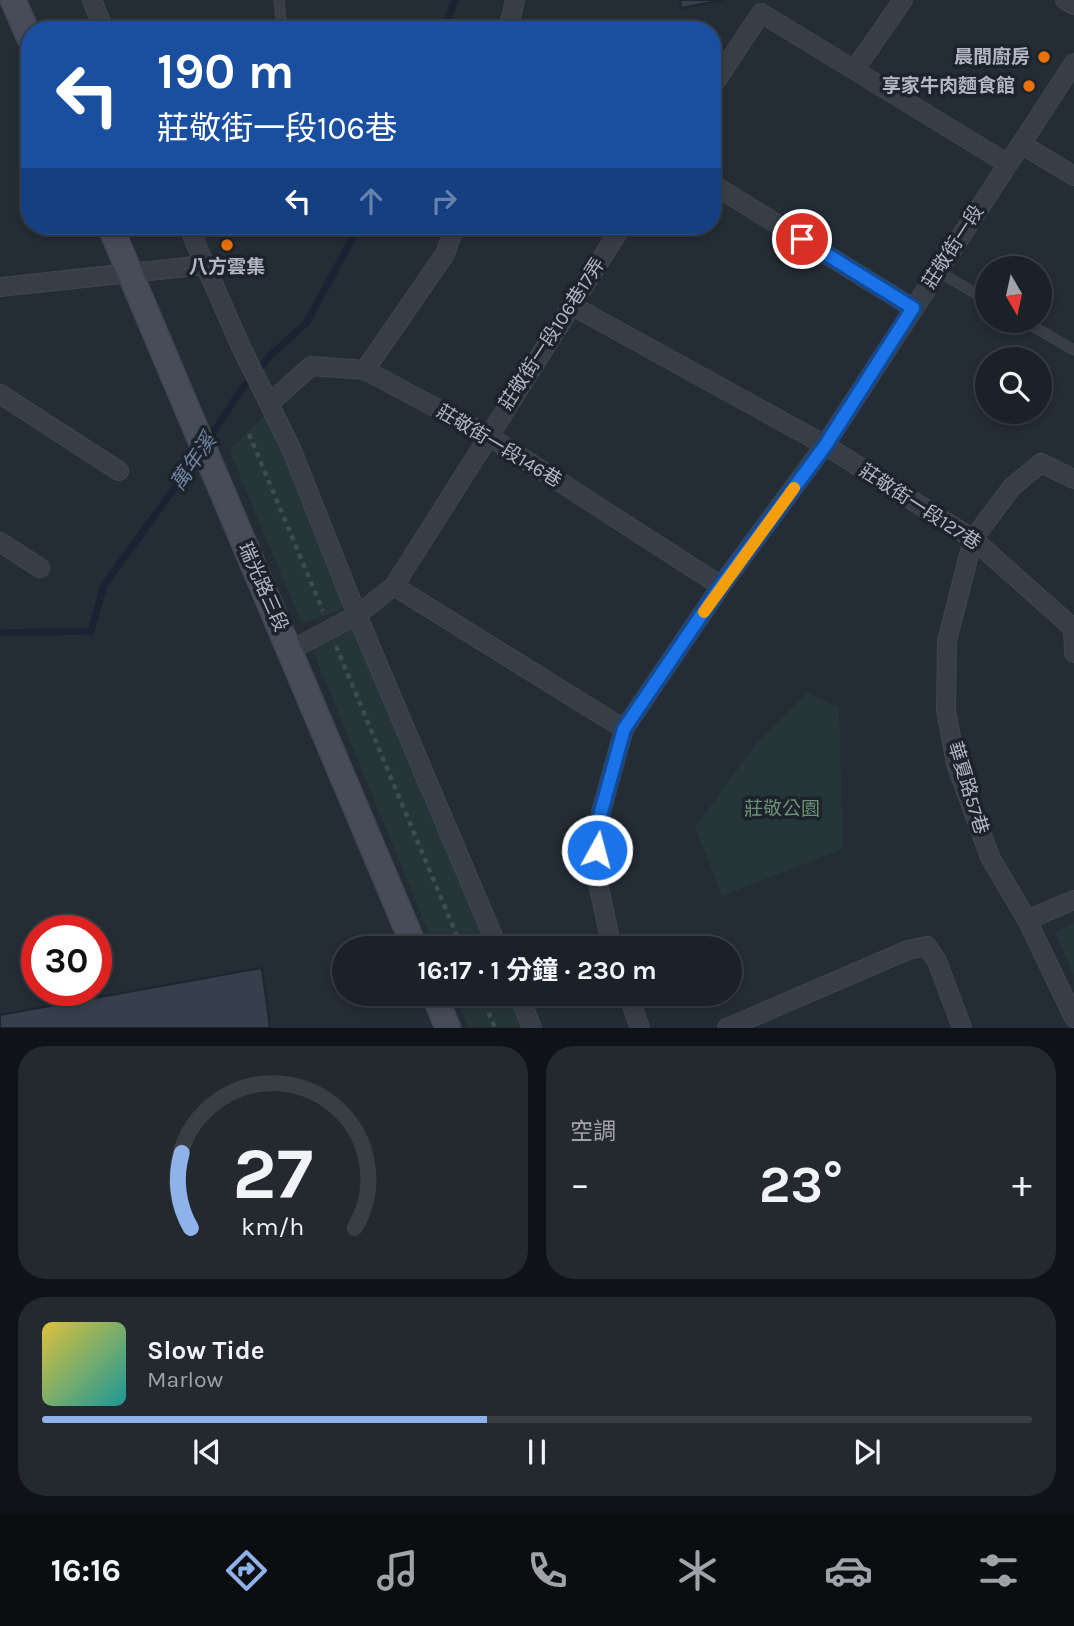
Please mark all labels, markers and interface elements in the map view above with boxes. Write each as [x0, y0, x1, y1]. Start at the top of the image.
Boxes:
text: 190 m [157, 43, 294, 100]
place label: 晨間廚房 [954, 46, 1030, 68]
icon: left [42, 49, 133, 140]
marker: 晨間廚房 [1036, 49, 1052, 65]
place label: 享家牛肉麵食館 [882, 75, 1015, 97]
marker: 享家牛肉麵食館 [1021, 78, 1037, 94]
text: 莊敬街一段106巷 [157, 110, 397, 147]
icon: left [279, 182, 317, 220]
icon: ahead [352, 182, 390, 220]
icon: right [425, 182, 463, 220]
street label: 莊敬街一段 [918, 201, 988, 293]
pin [772, 209, 832, 269]
icon: arrive [783, 220, 821, 258]
marker: 八方雲集 [219, 237, 235, 253]
street label: 莊敬街一段106巷17弄 [495, 254, 609, 414]
place label: 八方雲集 [189, 256, 265, 278]
north arrow [975, 256, 1052, 332]
map controls [975, 256, 1052, 424]
button: search [975, 347, 1052, 424]
street label: 莊敬街一段146巷 [433, 400, 565, 492]
water label: 萬年溪 [165, 427, 222, 495]
street label: 莊敬街一段127巷 [855, 460, 985, 554]
street label: 瑞光路三段 [234, 539, 292, 635]
street label: 華夏路57巷 [943, 739, 993, 837]
park label: 莊敬公園 [744, 798, 820, 820]
position arrow [560, 813, 634, 887]
speed limit sign: 30 [21, 915, 112, 1006]
text: 16:17 · 1 分鐘 · 230 m [417, 955, 657, 986]
text: 空調 [570, 1118, 616, 1145]
text: 27 [233, 1132, 313, 1217]
text: 23° [759, 1154, 843, 1215]
text: − [570, 1162, 590, 1207]
text: + [1012, 1162, 1032, 1207]
text: km/h [241, 1212, 305, 1241]
text: Slow Tide [147, 1335, 265, 1366]
text: Marlow [147, 1366, 223, 1393]
icon: previous [188, 1433, 226, 1471]
icon: pause [518, 1433, 556, 1471]
icon: next [848, 1433, 886, 1471]
icon: directions [222, 1546, 271, 1595]
icon: music [373, 1546, 422, 1595]
icon: phone [523, 1546, 572, 1595]
icon: climate [673, 1546, 722, 1595]
icon: car [824, 1546, 873, 1595]
icon: filters [974, 1546, 1023, 1595]
text: 16:16 [51, 1552, 121, 1589]

